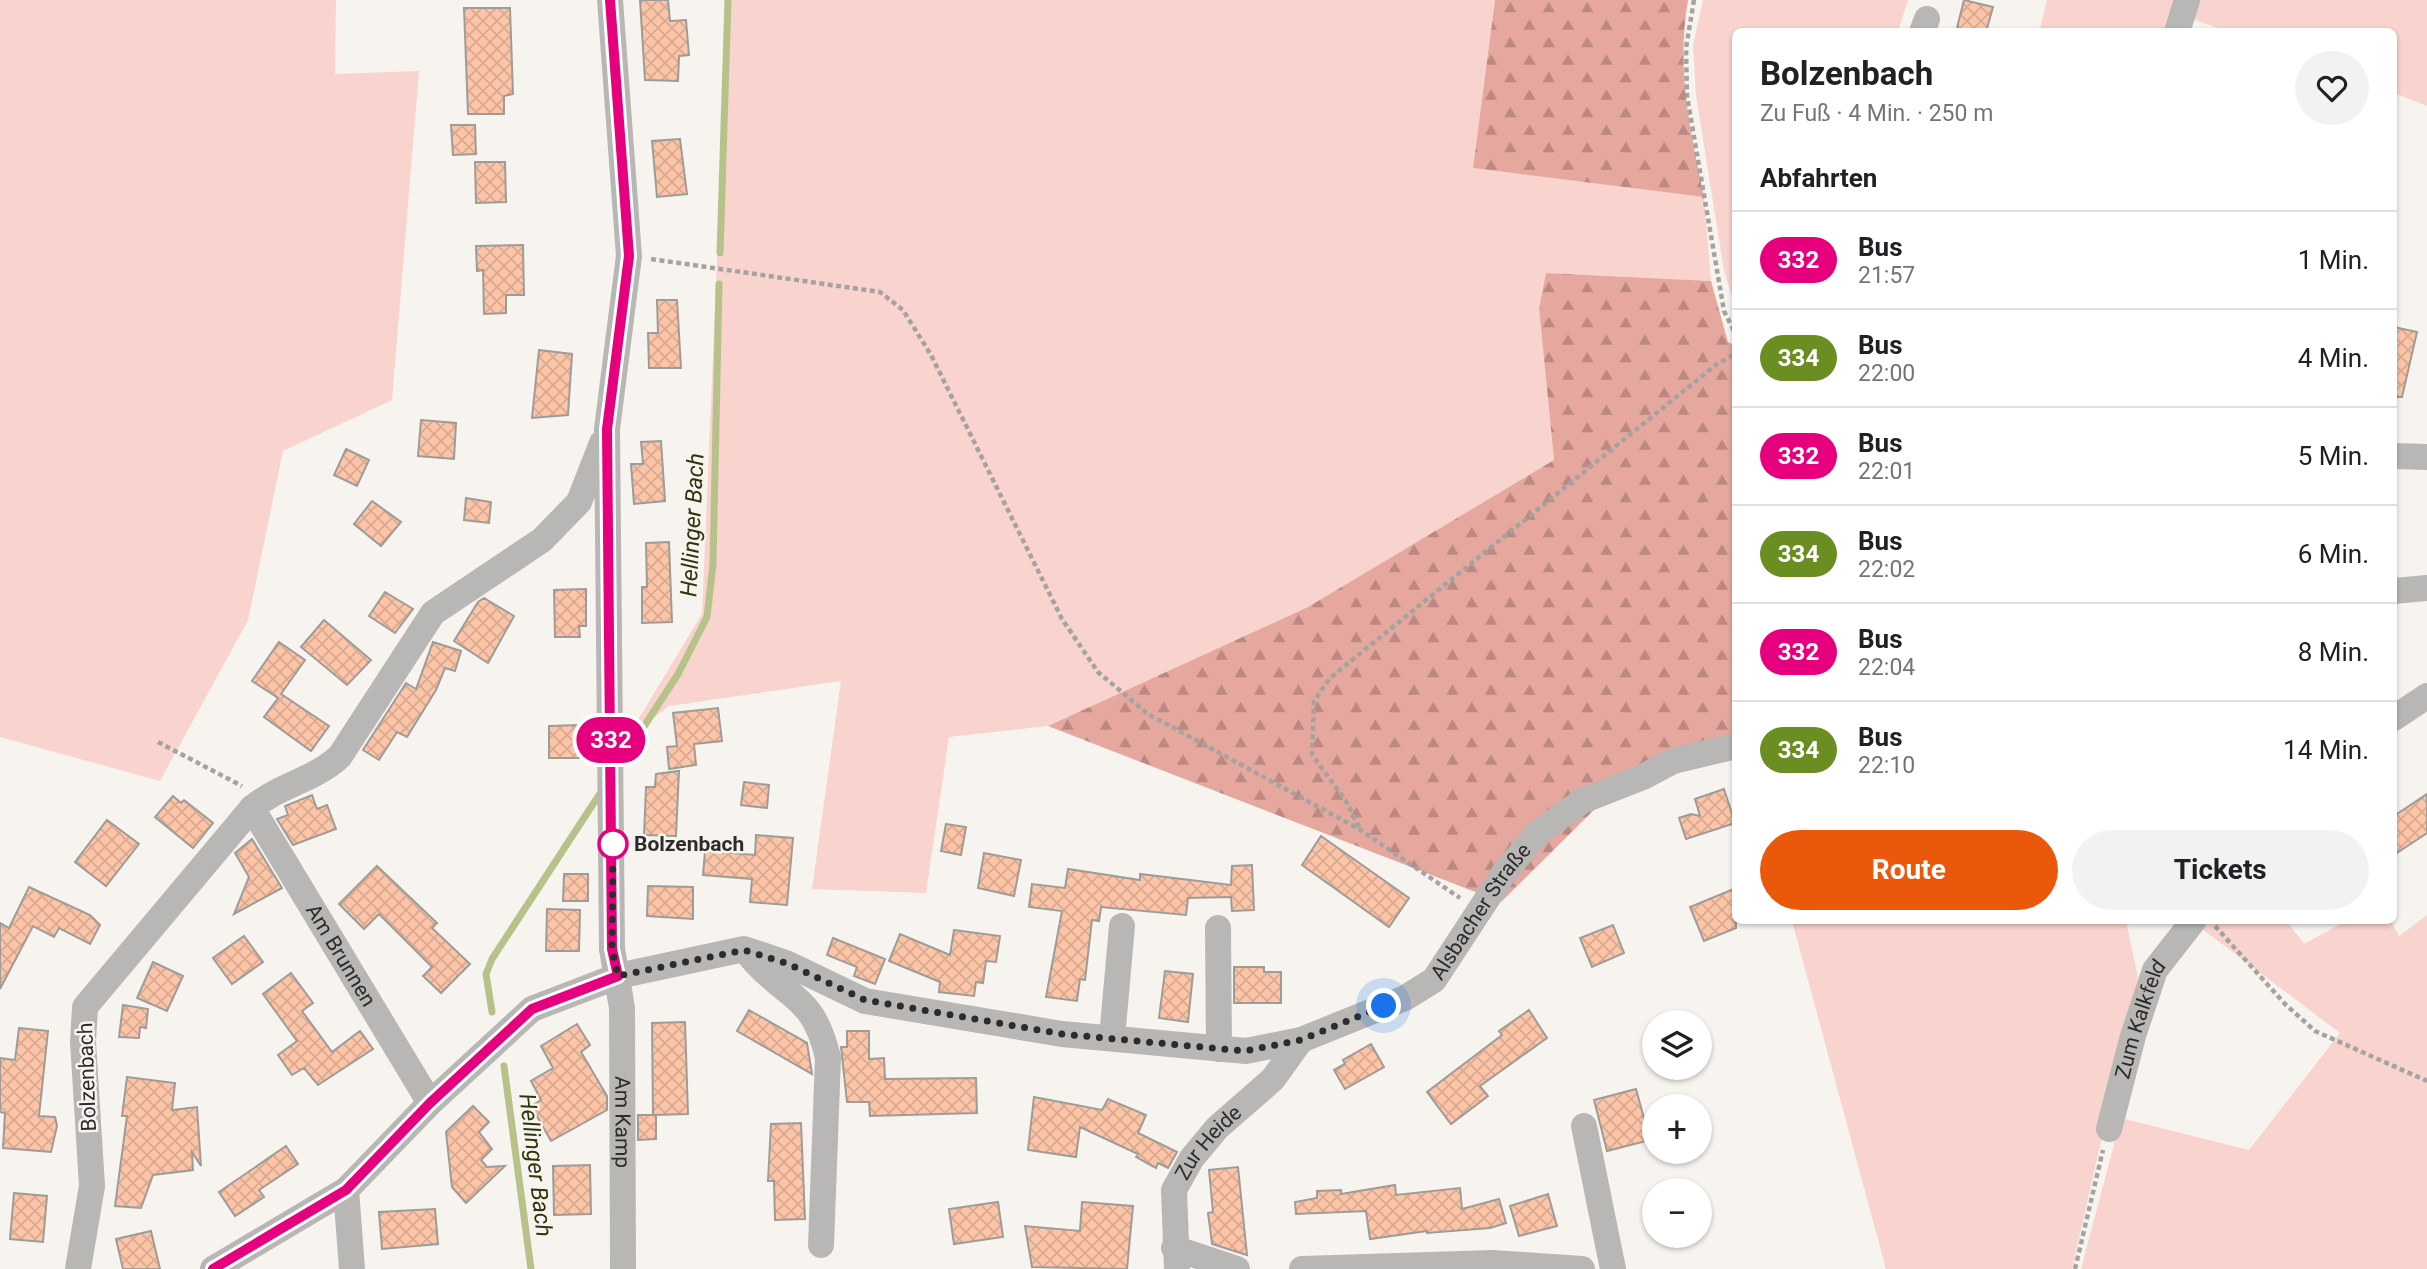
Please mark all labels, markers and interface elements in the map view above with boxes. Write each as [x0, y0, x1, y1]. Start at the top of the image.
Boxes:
button: heart [2295, 51, 2369, 125]
text: Bolzenbach [1760, 54, 1933, 93]
text: Zu Fuß · 4 Min. · 250 m [1760, 100, 1993, 127]
text: Abfahrten [1760, 163, 1877, 193]
text: Bus [1858, 232, 1903, 262]
text: 1 Min. [2298, 245, 2369, 275]
text: 332 [1778, 246, 1819, 274]
text: 21:57 [1858, 262, 1915, 289]
text: Bus [1858, 330, 1903, 360]
text: 4 Min. [2298, 343, 2369, 373]
text: 334 [1778, 344, 1819, 372]
text: 22:00 [1858, 360, 1915, 387]
text: Bus [1858, 428, 1903, 458]
text: 5 Min. [2298, 441, 2369, 471]
text: 332 [1778, 442, 1819, 470]
water label: Hellinger Bach [675, 452, 710, 598]
text: 22:01 [1858, 458, 1915, 485]
text: Bus [1858, 526, 1903, 556]
text: 6 Min. [2298, 539, 2369, 569]
text: 334 [1778, 540, 1819, 568]
text: 22:02 [1858, 556, 1915, 583]
text: Bus [1858, 624, 1903, 654]
text: 8 Min. [2298, 637, 2369, 667]
text: 332 [1778, 638, 1819, 666]
text: 22:04 [1858, 654, 1915, 681]
line badge: 332 [571, 717, 651, 763]
text: Bus [1858, 722, 1903, 752]
text: 332 [590, 726, 632, 754]
text: 14 Min. [2283, 735, 2369, 765]
text: 334 [1778, 736, 1819, 764]
text: 22:10 [1858, 752, 1915, 779]
marker: Bolzenbach [598, 829, 628, 859]
button: Route [1760, 830, 2058, 910]
button: Tickets [2072, 830, 2369, 910]
place label: Bolzenbach [634, 832, 744, 856]
street label: Alsbacher Straße [1425, 839, 1536, 984]
street label: Am Brunnen [301, 900, 381, 1011]
street label: Zum Kalkfeld [2110, 955, 2171, 1081]
your location [1366, 988, 1401, 1023]
map controls [1642, 1010, 1712, 1248]
button: layers [1642, 1010, 1712, 1080]
street label: Bolzenbach [73, 1022, 101, 1132]
street label: Am Kamp [610, 1076, 635, 1168]
water label: Hellinger Bach [513, 1092, 558, 1238]
button: + [1642, 1094, 1712, 1164]
street label: Zur Heide [1170, 1100, 1246, 1184]
button: − [1642, 1178, 1712, 1248]

